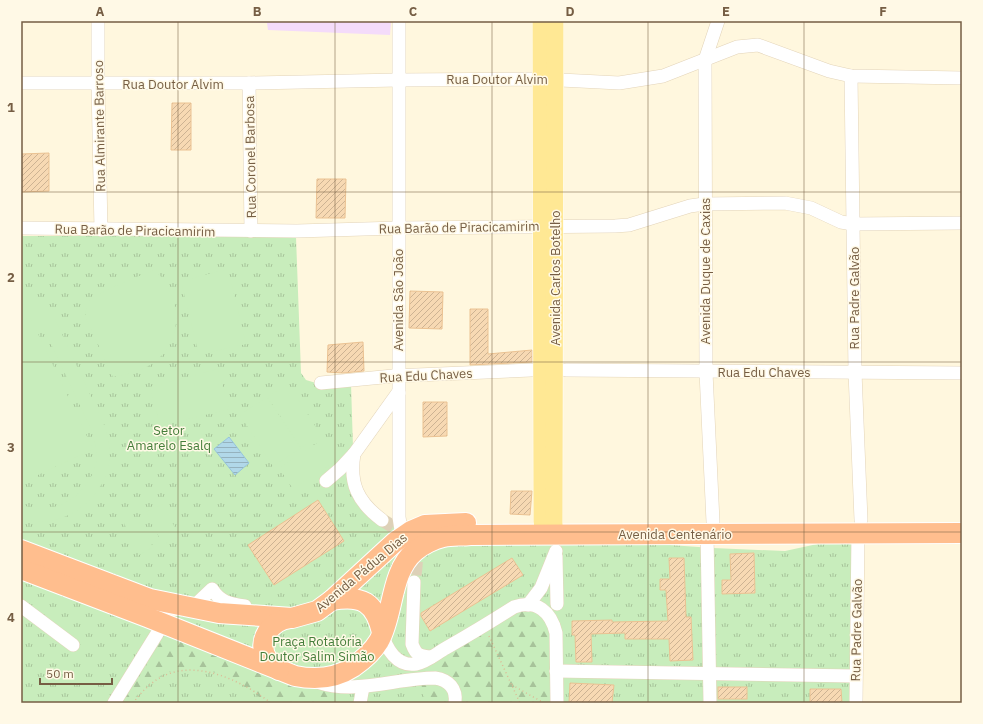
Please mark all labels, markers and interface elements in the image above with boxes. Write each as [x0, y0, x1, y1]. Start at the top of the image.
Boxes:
text: A [96, 3, 105, 20]
text: B [253, 3, 262, 20]
text: C [409, 3, 418, 20]
text: D [565, 3, 575, 20]
text: E [722, 3, 730, 20]
text: F [879, 3, 887, 20]
street label: Rua Almirante Barroso [90, 60, 109, 192]
street label: Rua Doutor Alvim [446, 71, 548, 88]
street label: Rua Doutor Alvim [122, 76, 224, 93]
street label: Rua Coronel Barbosa [241, 96, 260, 218]
text: 1 [7, 99, 15, 116]
street label: Avenida Duque de Caxias [697, 198, 714, 344]
street label: Avenida Carlos Botelho [547, 210, 564, 346]
street label: Rua Barão de Piracicamirim [378, 218, 540, 237]
street label: Rua Barão de Piracicamirim [54, 221, 216, 240]
street label: Rua Padre Galvão [846, 247, 863, 349]
street label: Avenida São João [390, 249, 407, 351]
text: 2 [7, 269, 15, 286]
street label: Rua Edu Chaves [717, 364, 811, 381]
street label: Rua Edu Chaves [379, 365, 473, 386]
park label: Setor Amarelo Esalq [127, 422, 211, 454]
text: 3 [7, 439, 15, 456]
street label: Avenida Centenário [618, 526, 732, 543]
street label: Avenida Pádua Dias [312, 529, 411, 616]
street label: Rua Padre Galvão [847, 578, 866, 682]
text: 4 [7, 609, 15, 626]
park label: Praça Rotatória Doutor Salim Simão [259, 633, 375, 665]
scale bar [40, 660, 112, 686]
text: 50 m [46, 666, 74, 681]

